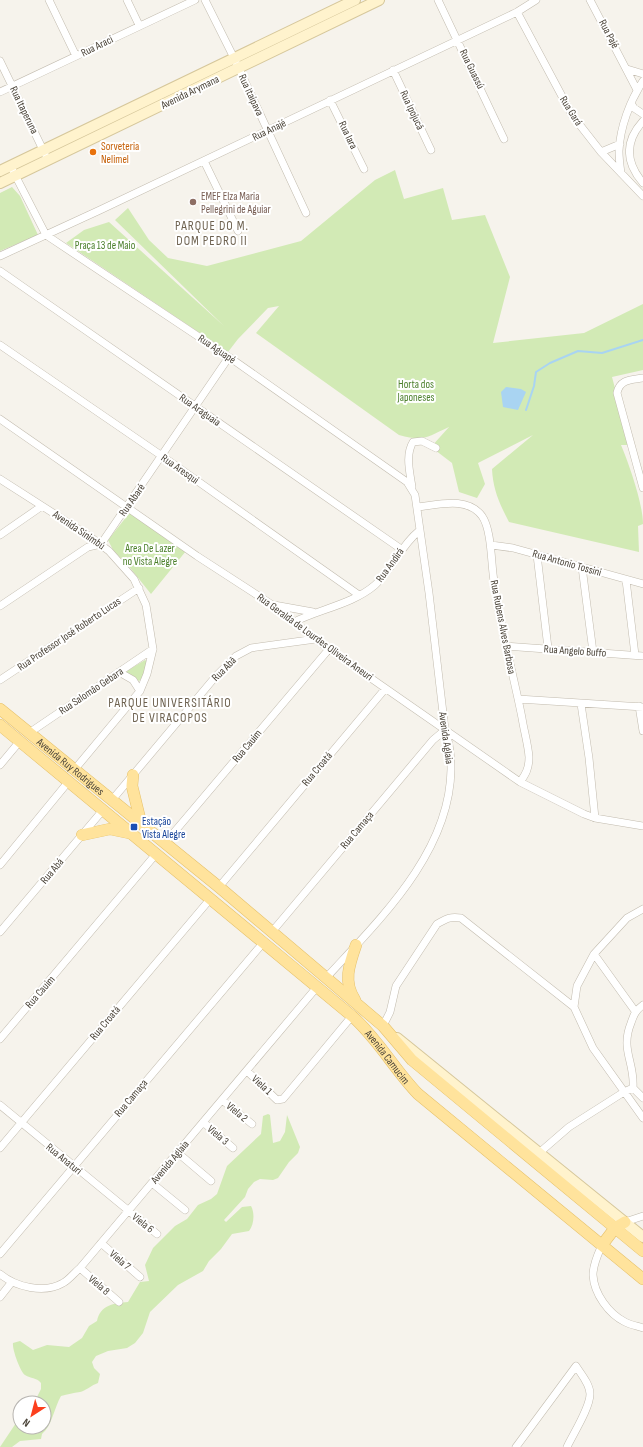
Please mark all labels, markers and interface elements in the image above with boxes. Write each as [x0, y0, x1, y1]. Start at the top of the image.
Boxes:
street label: Rua Pajé [596, 17, 622, 51]
street label: Rua Araci [79, 33, 115, 59]
street label: Rua Guassú [457, 47, 487, 91]
street label: Avenida Arymana [158, 72, 221, 112]
street label: Rua Itaipava [236, 72, 266, 118]
street label: Rua Itaperuna [7, 84, 41, 136]
street label: Rua Ipojucã [397, 88, 427, 132]
street label: Rua Gará [557, 94, 585, 128]
street label: Rua Anajé [250, 116, 288, 144]
street label: Rua Iara [336, 119, 360, 151]
place label: Sorveteria Nelimel [101, 140, 139, 166]
marker: Sorveteria Nelimel [88, 147, 98, 157]
place label: EMEF Elza Maria Pellegrini de Aguiar [201, 190, 271, 216]
marker: EMEF Elza Maria Pellegrini de Aguiar [188, 197, 198, 207]
district label: PARQUE DO M. DOM PEDRO II [175, 218, 249, 249]
park label: Praça 13 de Maio [75, 239, 136, 252]
street label: Rua Aguapé [196, 332, 238, 366]
park label: Horta dos Japoneses [396, 378, 435, 404]
street label: Rua Araguaia [177, 391, 223, 429]
street label: Rua Aresqui [159, 451, 201, 487]
street label: Rua Abaré [116, 481, 148, 519]
street label: Avenida Sinimbú [50, 507, 108, 552]
park label: Area De Lazer no Vista Alegre [123, 542, 177, 568]
street label: Rua Andirá [373, 545, 407, 585]
street label: Rua Antonio Tossini [531, 547, 603, 579]
street label: Rua Rubens Alves Barbosa [488, 579, 518, 675]
street label: Rua Geralda de Lourdes Oliveira Aneuri [254, 591, 376, 683]
street label: Rua Professor José Roberto Lucas [15, 595, 123, 673]
street label: Rua Angelo Buffo [543, 642, 607, 660]
street label: Rua Abã [209, 654, 239, 684]
street label: Rua Salomão Gebara [56, 665, 126, 717]
district label: PARQUE UNIVERSITÁRIO DE VIRACOPOS [108, 695, 232, 726]
street label: Avenida Aglaia [436, 710, 456, 765]
street label: Rua Cauim [230, 727, 264, 765]
street label: Avenida Ruy Rodrigues [34, 735, 107, 798]
street label: Rua Croatá [299, 749, 335, 789]
street label: Rua Camaça [338, 809, 376, 851]
place label: Estação Vista Alegre [142, 815, 185, 841]
marker: Estação Vista Alegre [129, 822, 139, 832]
street label: Rua Abá [38, 856, 66, 886]
street label: Rua Cauim [22, 973, 58, 1011]
street label: Rua Croatá [87, 1003, 123, 1043]
street label: Avenida Camucim [362, 1026, 413, 1087]
street label: Viela 1 [249, 1072, 275, 1098]
street label: Rua Camaça [112, 1077, 150, 1119]
street label: Viela 2 [224, 1099, 251, 1125]
street label: Viela 3 [205, 1122, 232, 1148]
street label: Avenida Aglaia [148, 1138, 192, 1187]
street label: Rua Anaturi [43, 1141, 85, 1177]
street label: Viela 6 [129, 1210, 157, 1236]
street label: Viela 7 [107, 1247, 134, 1273]
street label: Viela 8 [86, 1272, 113, 1298]
north arrow [12, 1395, 52, 1435]
text: N [20, 1416, 33, 1430]

